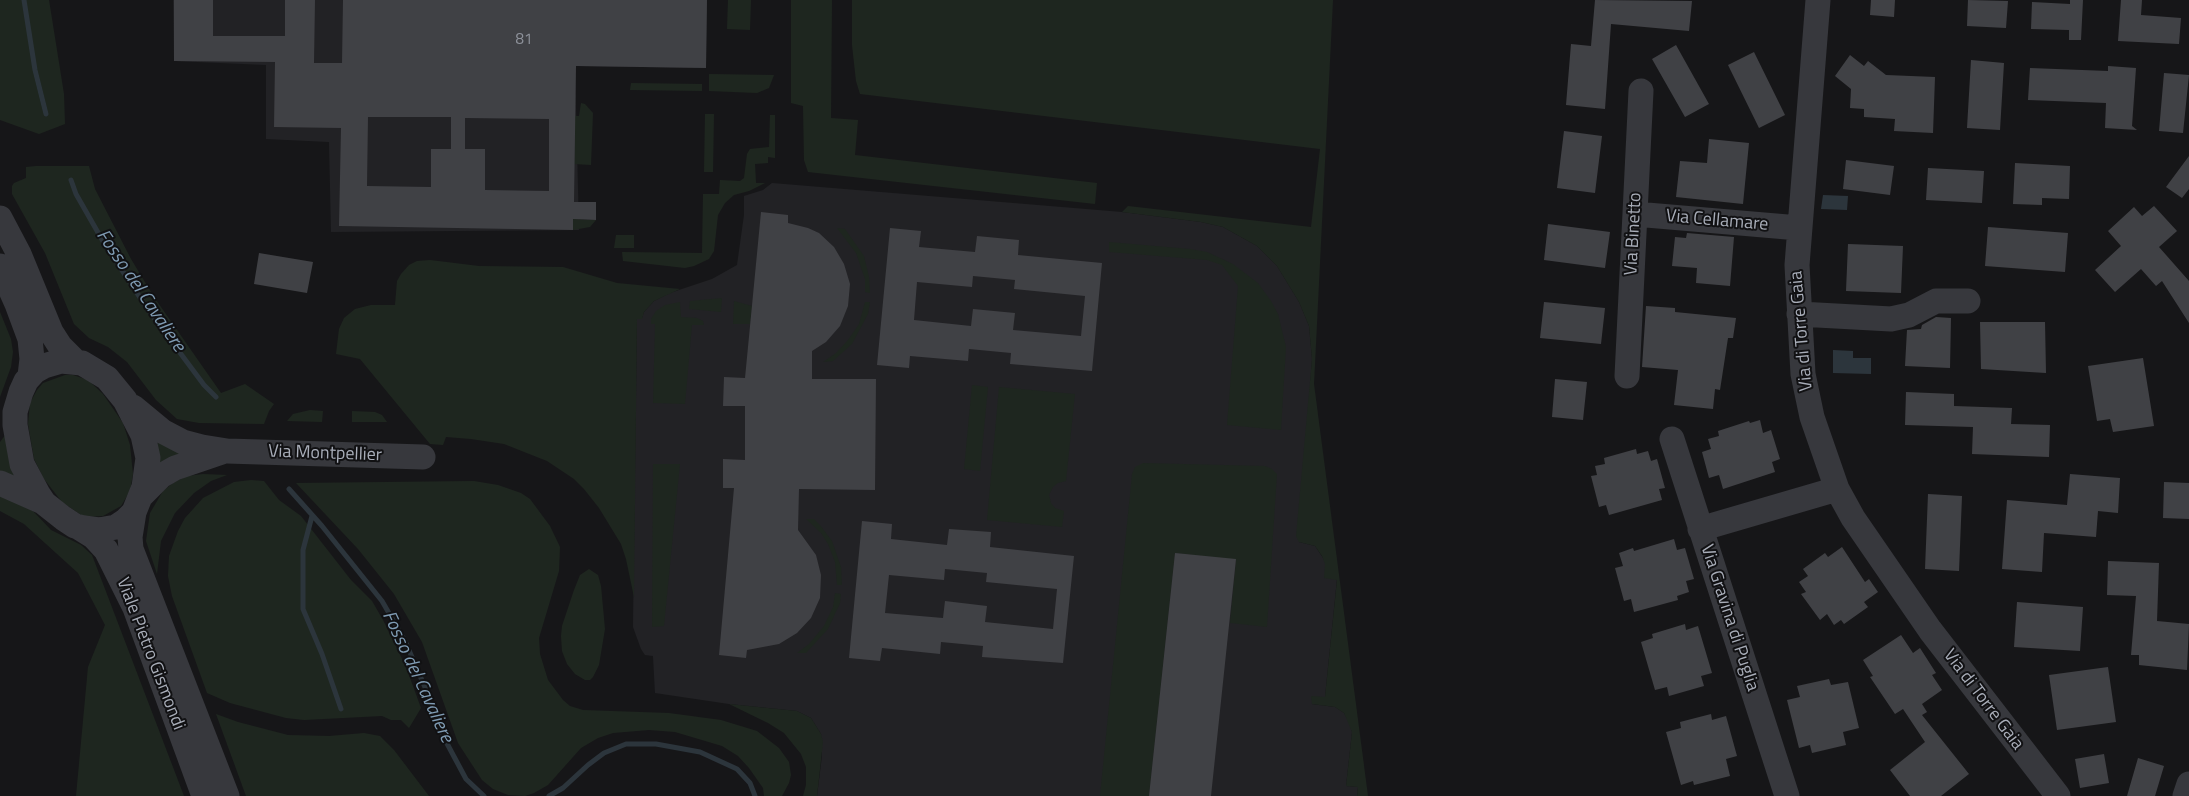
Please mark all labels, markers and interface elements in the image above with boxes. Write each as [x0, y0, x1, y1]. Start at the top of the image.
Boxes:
house number: 81 [516, 31, 532, 49]
street label: Via Binetto [1621, 192, 1647, 276]
street label: Via Cellamare [1665, 206, 1769, 236]
water label: Fosso del Cavaliere [91, 225, 189, 357]
street label: Via di Torre Gaia [1786, 270, 1818, 392]
street label: Via Montpellier [268, 441, 382, 467]
street label: Via Gravina di Puglia [1695, 542, 1763, 694]
street label: Viale Pietro Gismondi [111, 575, 189, 733]
water label: Fosso del Cavaliere [376, 607, 458, 747]
street label: Via di Torre Gaia [1938, 645, 2028, 755]

